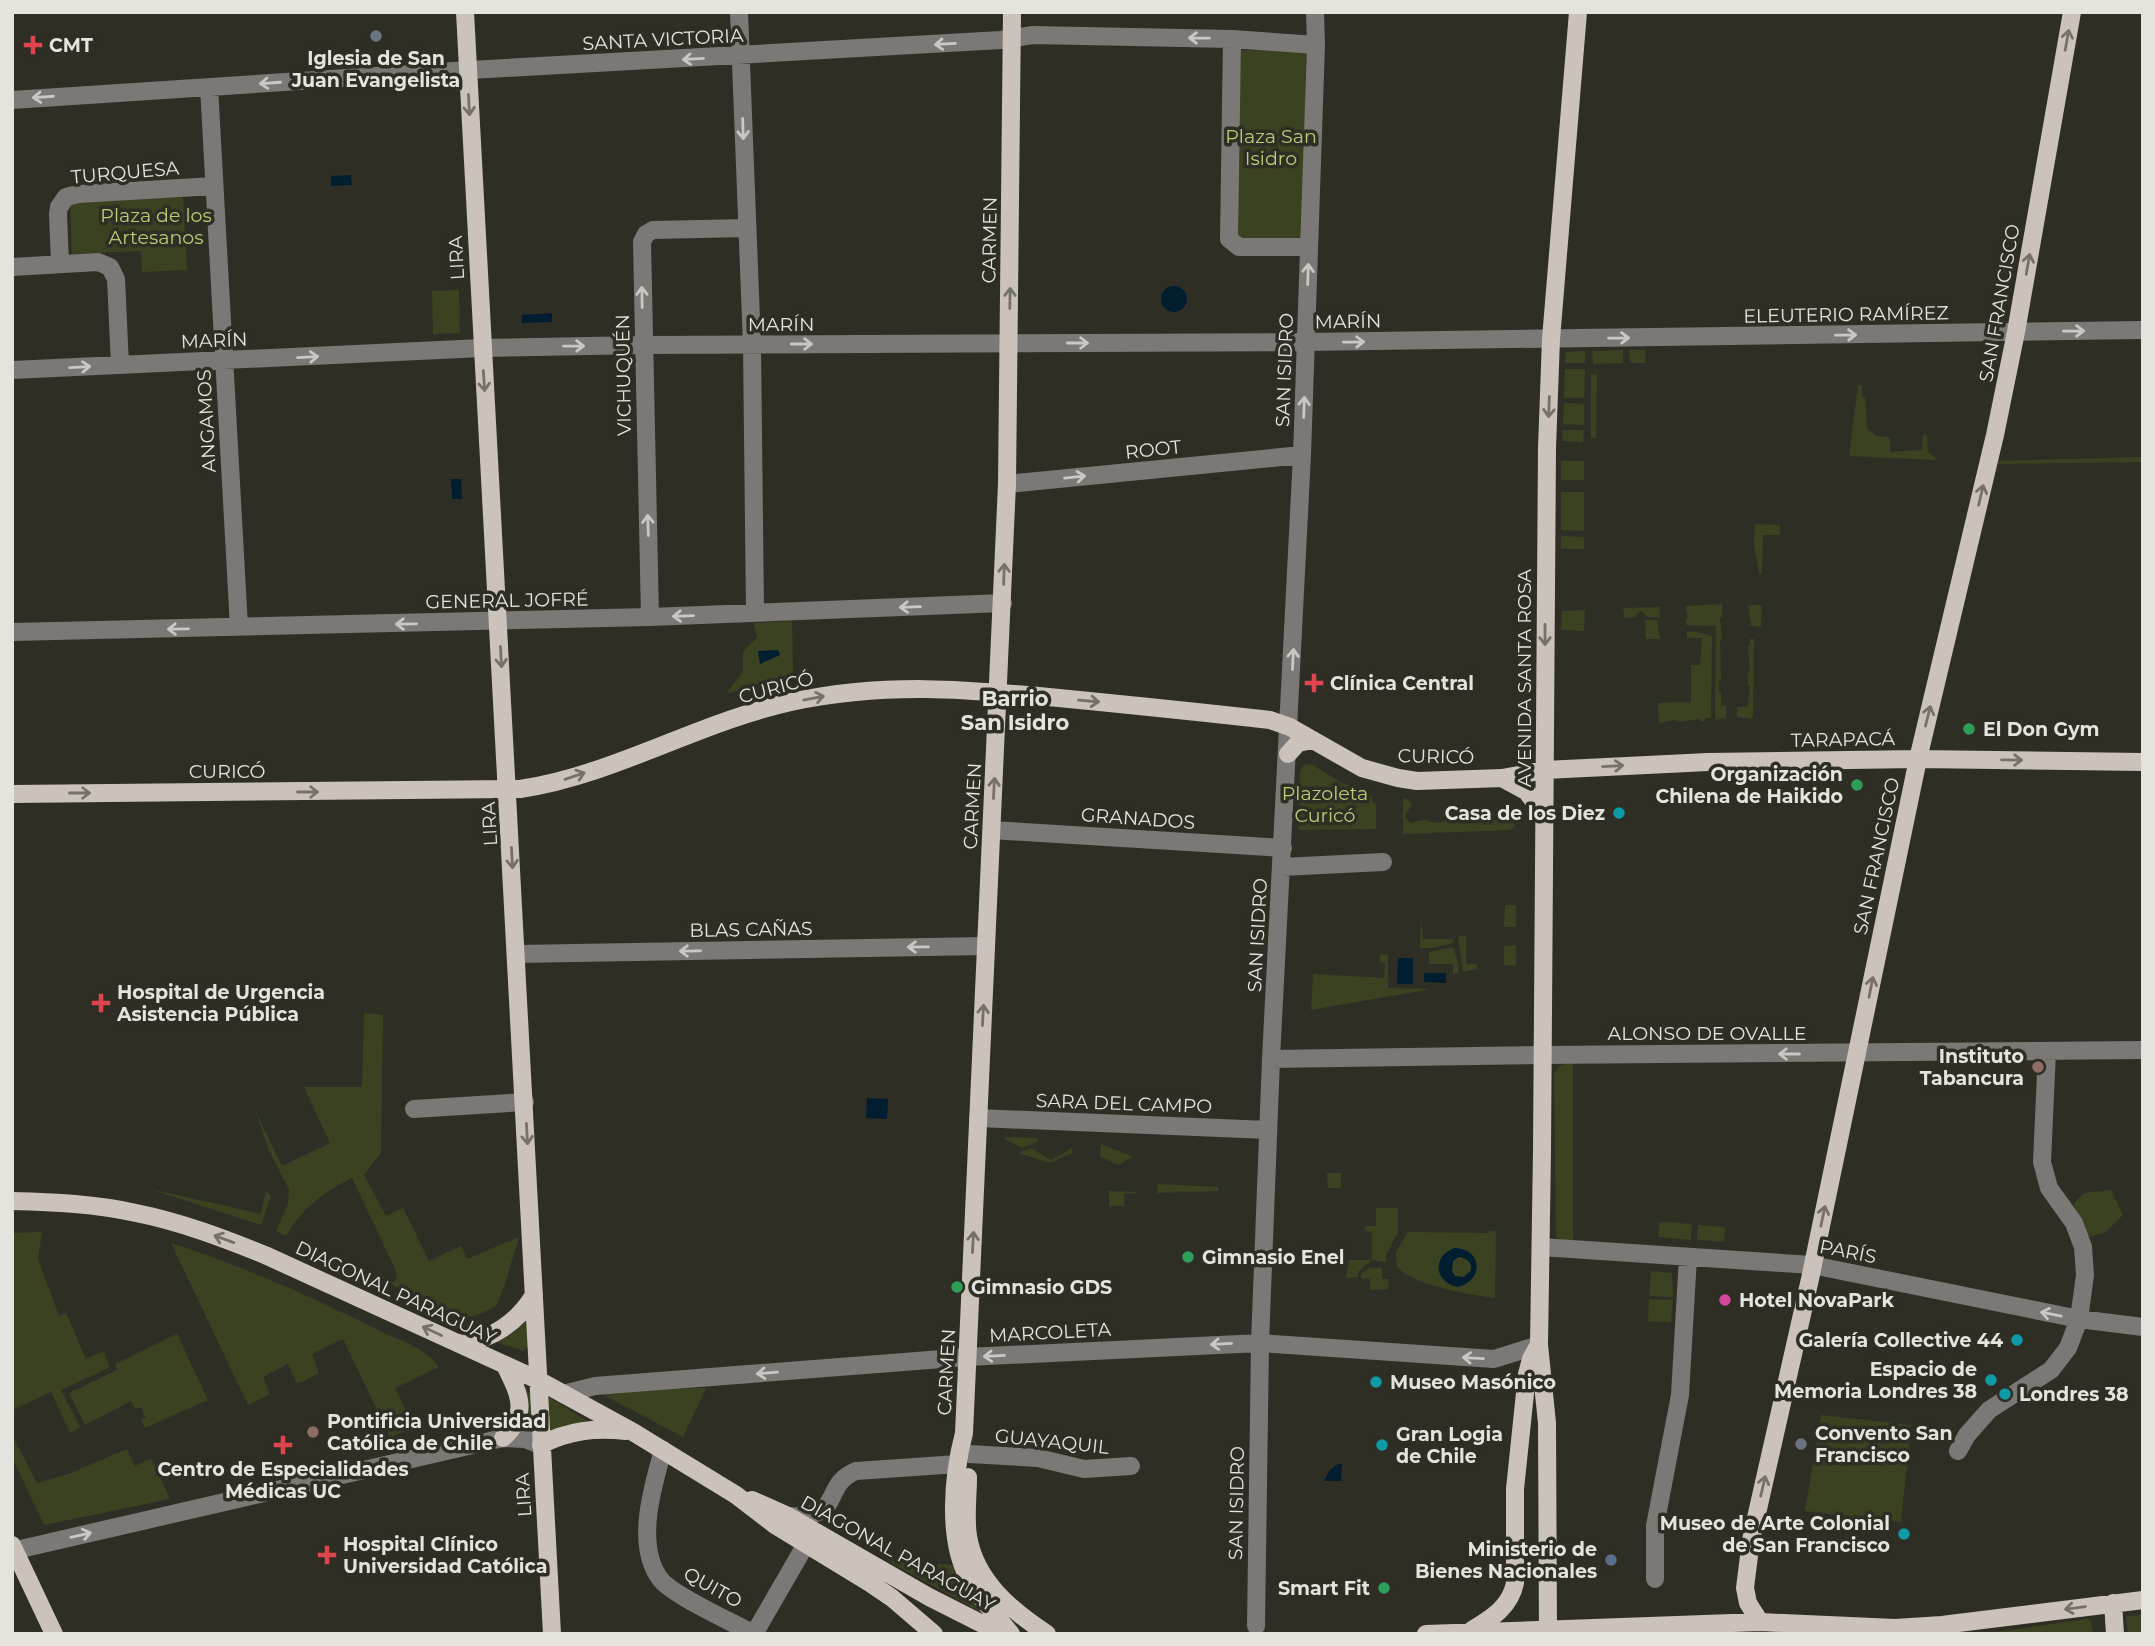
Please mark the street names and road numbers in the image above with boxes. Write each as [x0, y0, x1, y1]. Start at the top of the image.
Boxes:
street label: SANTA VICTORIA [582, 24, 745, 55]
street label: TURQUESA [70, 156, 180, 189]
street label: CARMEN [977, 196, 1002, 284]
street label: SAN FRANCISCO [1974, 222, 2025, 384]
street label: LIRA [444, 235, 469, 281]
street label: ELEUTERIO RAMÍREZ [1743, 301, 1949, 328]
street label: MARÍN [1314, 309, 1382, 334]
street label: MARÍN [748, 313, 814, 336]
street label: SAN ISIDRO [1271, 313, 1298, 428]
street label: VICHUQUÉN [611, 314, 636, 436]
street label: MARÍN [180, 328, 248, 353]
street label: ANGAMOS [192, 369, 221, 473]
street label: ROOT [1124, 435, 1182, 464]
street label: AVENIDA SANTA ROSA [1513, 568, 1536, 787]
street label: GENERAL JOFRÉ [425, 588, 589, 613]
street label: CURICÓ [736, 666, 816, 709]
street label: TARAPACÁ [1791, 727, 1896, 752]
street label: CURICÓ [1397, 744, 1475, 769]
street label: CURICÓ [189, 760, 265, 783]
street label: CARMEN [959, 762, 986, 850]
street label: SAN FRANCISCO [1849, 775, 1904, 937]
street label: LIRA [477, 801, 502, 847]
street label: GRANADOS [1080, 803, 1196, 834]
street label: SAN ISIDRO [1243, 877, 1272, 993]
street label: BLAS CAÑAS [689, 917, 813, 942]
street label: ALONSO DE OVALLE [1608, 1022, 1806, 1045]
street label: SARA DEL CAMPO [1035, 1089, 1213, 1118]
street label: PARÍS [1817, 1235, 1878, 1268]
street label: DIAGONAL PARAGUAY [292, 1236, 501, 1349]
street label: MARCOLETA [988, 1318, 1112, 1347]
street label: CARMEN [933, 1328, 960, 1416]
street label: GUAYAQUIL [994, 1424, 1111, 1459]
street label: SAN ISIDRO [1224, 1446, 1249, 1560]
street label: LIRA [510, 1472, 537, 1518]
street label: DIAGONAL PARAGUAY [797, 1490, 1000, 1617]
street label: QUITO [679, 1562, 746, 1613]

